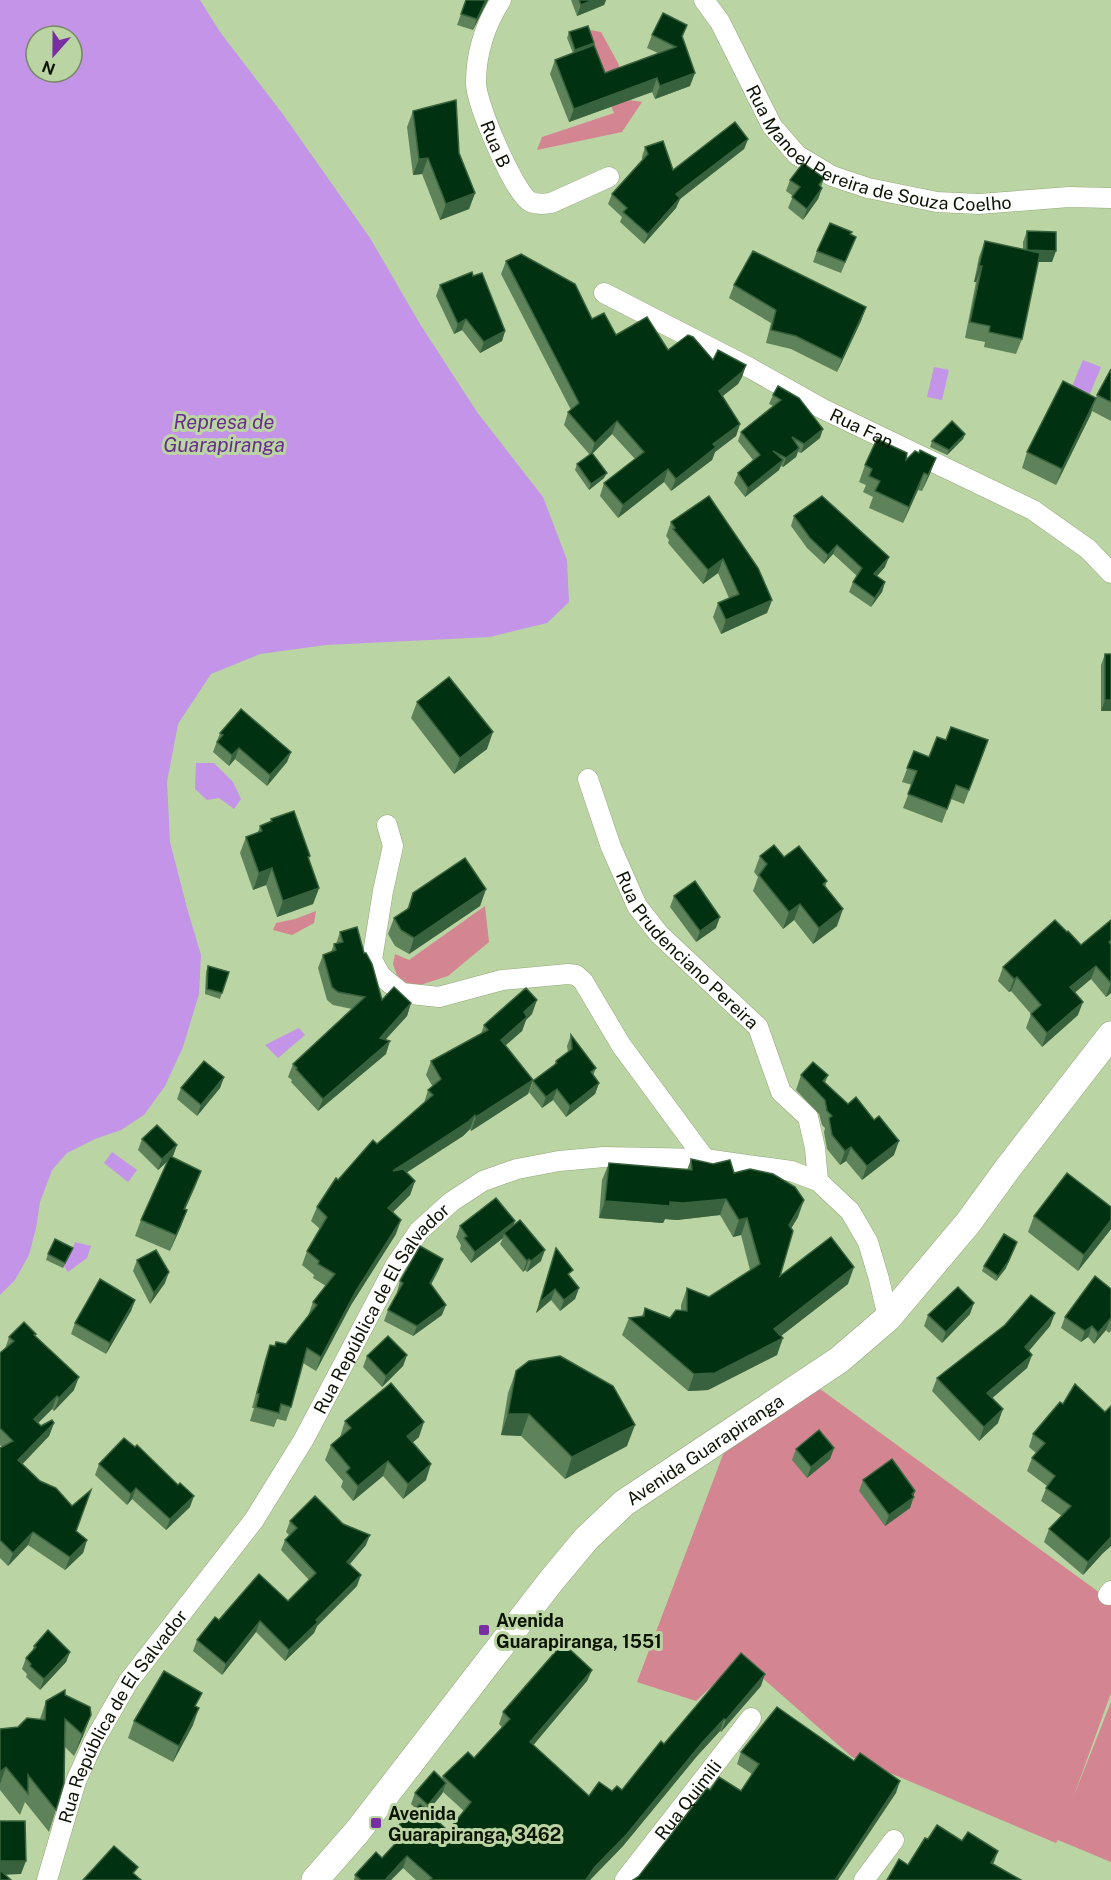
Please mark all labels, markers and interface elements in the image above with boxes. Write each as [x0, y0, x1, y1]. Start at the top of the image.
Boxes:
north arrow [24, 24, 84, 84]
text: N [40, 56, 58, 79]
street label: Rua Manoel Pereira de Souza Coelho [742, 81, 1012, 215]
street label: Rua B [477, 117, 516, 171]
street label: Rua Fan [827, 404, 897, 452]
water label: Represa de Guarapiranga [163, 410, 285, 457]
street label: Rua Prudenciano Pereira [612, 868, 763, 1033]
street label: Rua República de El Salvador [309, 1199, 453, 1417]
street label: Avenida Guarapiranga [622, 1390, 787, 1509]
street label: Rua República de El Salvador [54, 1605, 191, 1826]
place label: Avenida Guarapiranga, 1551 [496, 1610, 662, 1652]
marker: Avenida Guarapiranga, 1551 [477, 1623, 491, 1637]
street label: Rua Quimili [650, 1755, 725, 1844]
place label: Avenida Guarapiranga, 3462 [388, 1803, 561, 1845]
marker: Avenida Guarapiranga, 3462 [369, 1816, 383, 1830]

